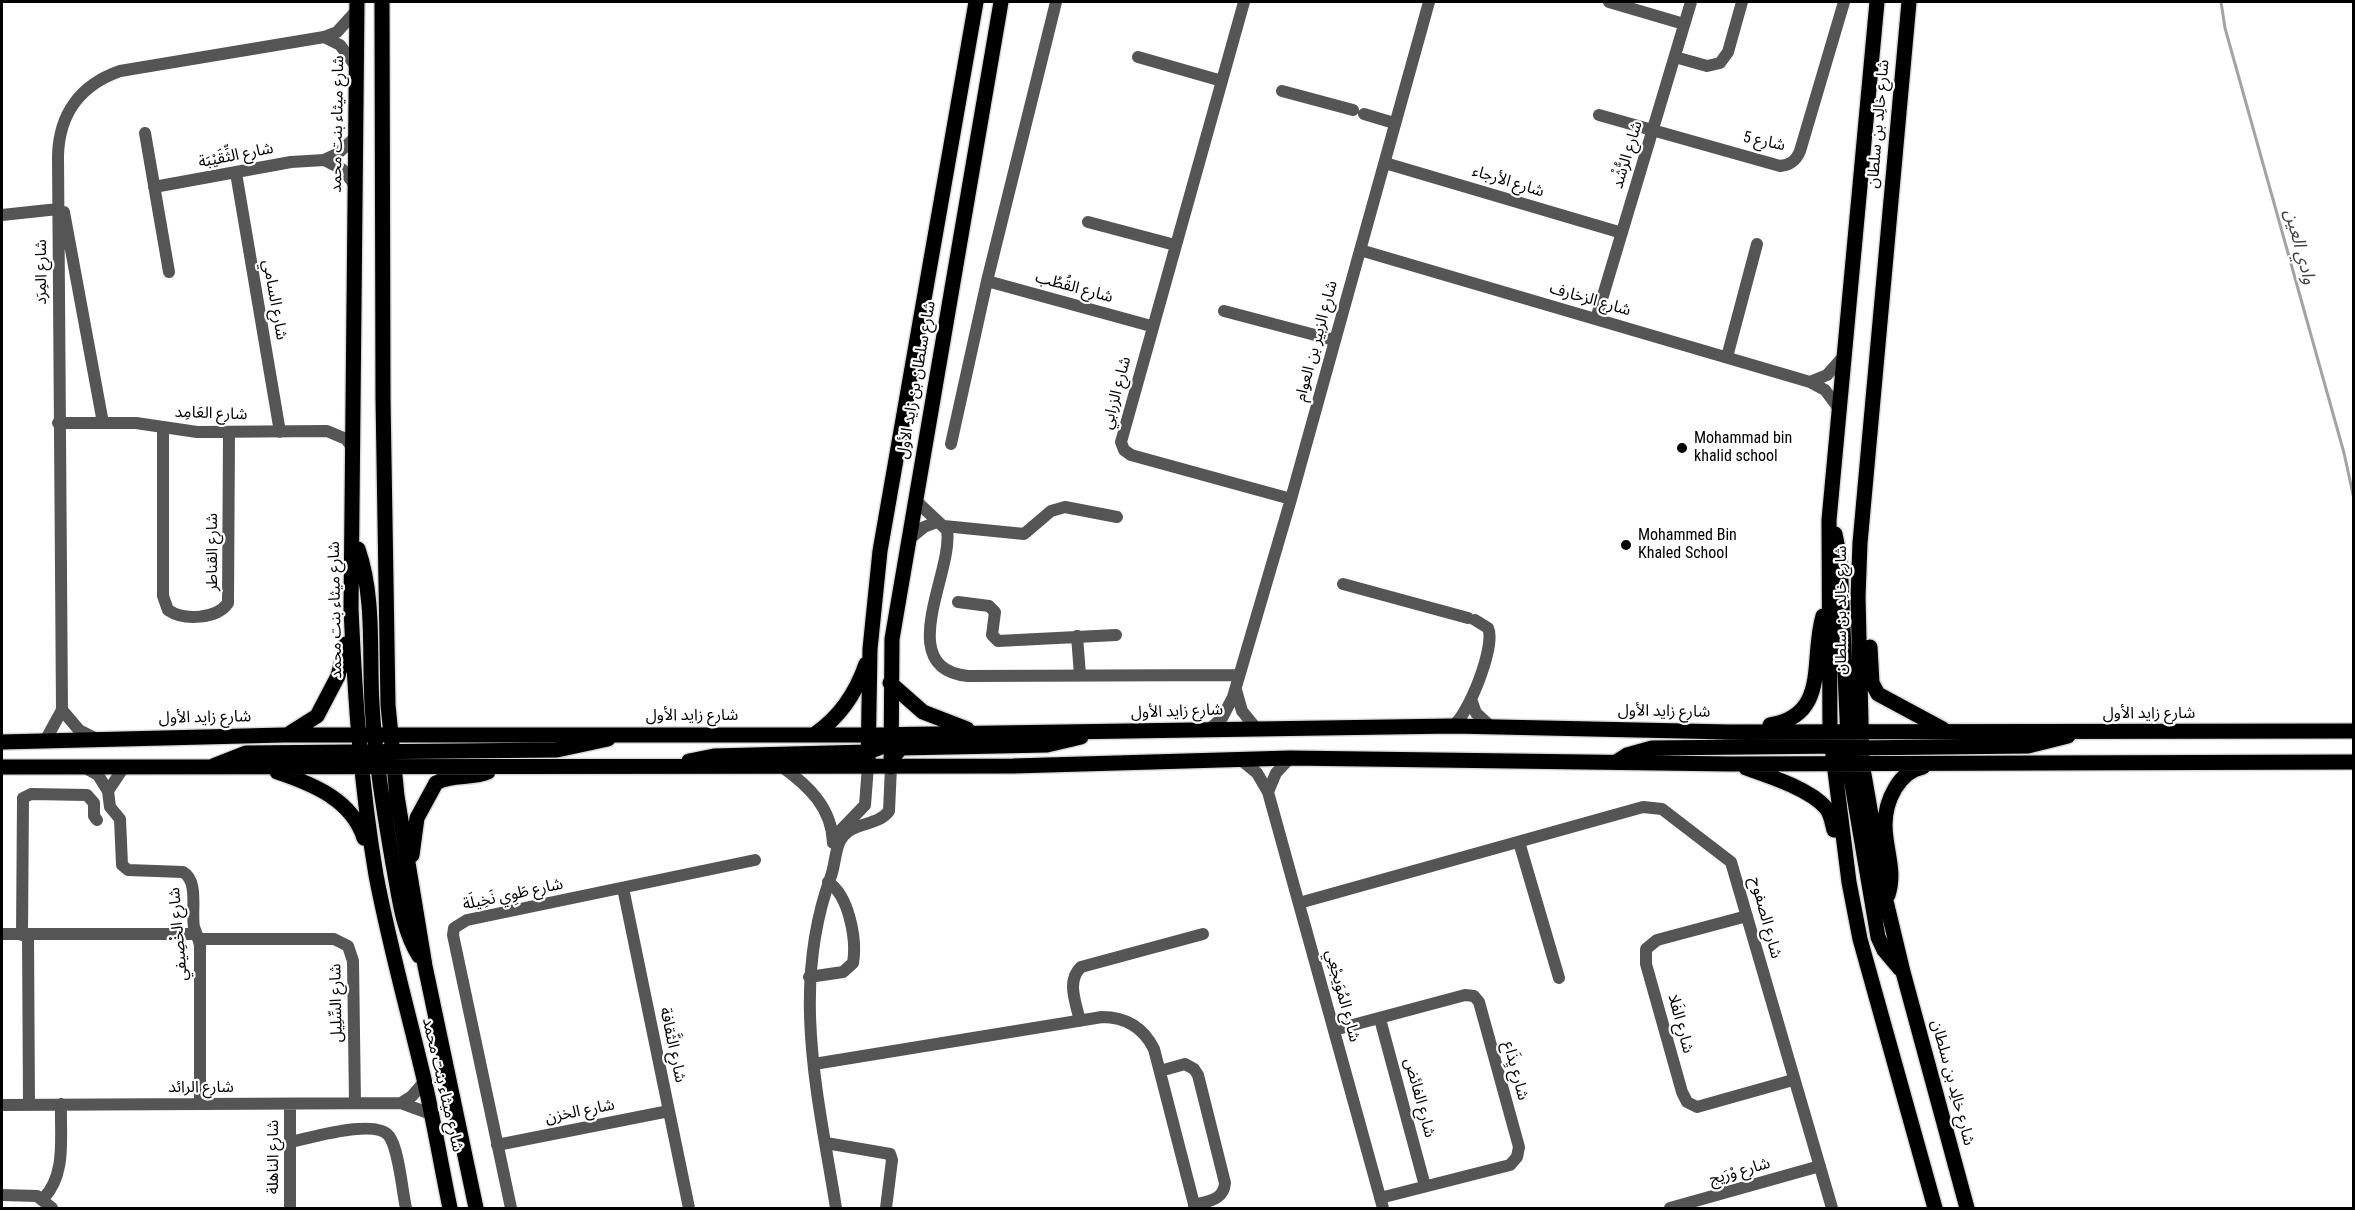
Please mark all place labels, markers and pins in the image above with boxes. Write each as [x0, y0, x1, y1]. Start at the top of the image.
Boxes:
place label: Mohammad bin khalid school [1694, 429, 1792, 467]
marker: Mohammad bin khalid school [1675, 441, 1689, 455]
place label: Mohammed Bin Khaled School [1638, 526, 1737, 564]
marker: Mohammed Bin Khaled School [1619, 538, 1633, 552]

